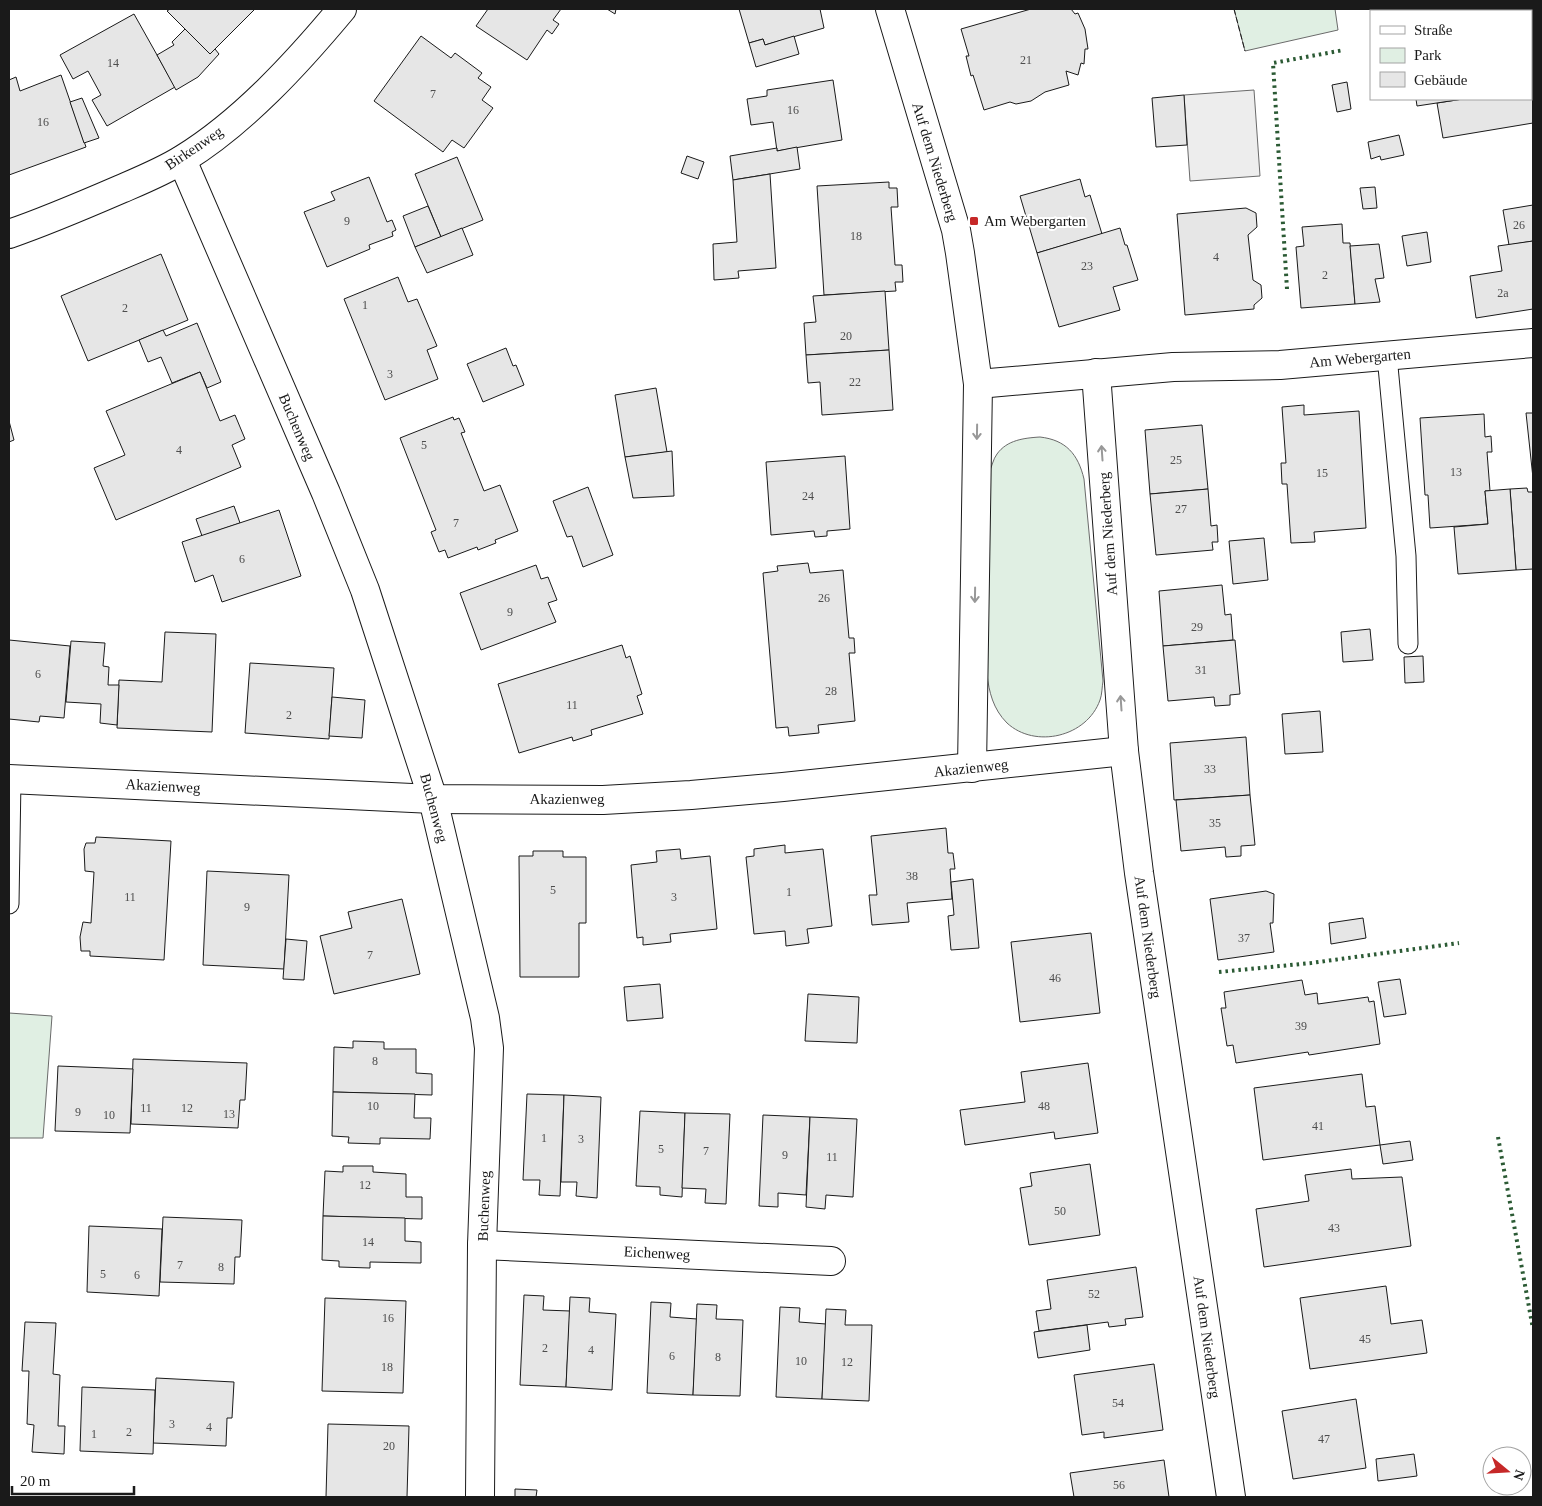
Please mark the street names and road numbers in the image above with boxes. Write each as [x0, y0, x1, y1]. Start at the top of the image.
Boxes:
street label: Auf dem Niederberg [909, 100, 961, 224]
street label: Birkenweg [162, 123, 226, 173]
street label: Am Webergarten [1309, 346, 1412, 370]
street label: Buchenweg [276, 391, 318, 463]
street label: Auf dem Niederberg [1096, 471, 1120, 596]
street label: Akazienweg [933, 756, 1010, 780]
street label: Buchenweg [417, 772, 451, 845]
street label: Akazienweg [125, 776, 201, 796]
street label: Akazienweg [530, 791, 605, 807]
street label: Auf dem Niederberg [1131, 875, 1165, 1000]
street label: Buchenweg [475, 1170, 493, 1242]
street label: Eichenweg [623, 1243, 691, 1263]
street label: Auf dem Niederberg [1190, 1275, 1224, 1400]

